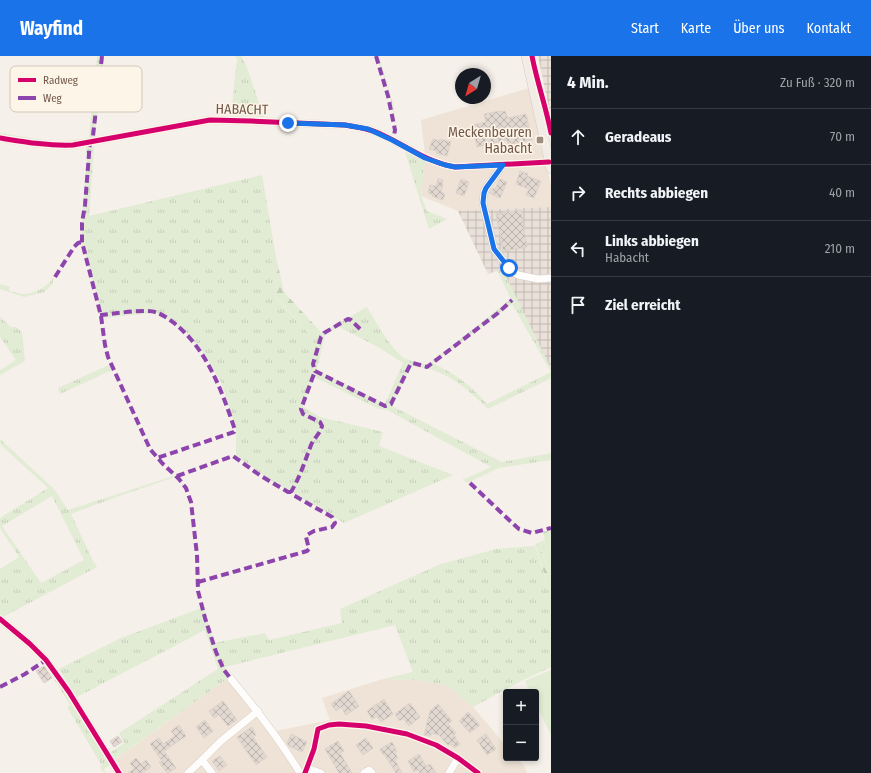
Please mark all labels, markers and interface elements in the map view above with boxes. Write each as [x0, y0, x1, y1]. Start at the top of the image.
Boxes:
text: Wayfind [20, 17, 83, 40]
text: Start [631, 20, 659, 37]
text: Karte [681, 20, 711, 37]
text: Über uns [733, 20, 785, 37]
text: Kontakt [807, 20, 851, 37]
legend [10, 66, 142, 112]
north arrow [455, 68, 491, 104]
text: 4 Min. [567, 72, 609, 93]
text: Radweg [43, 74, 79, 87]
text: Zu Fuß · 320 m [780, 75, 855, 90]
text: Weg [43, 92, 63, 105]
street label: HABACHT [215, 101, 269, 118]
route end [279, 114, 297, 132]
place label: Meckenbeuren Habacht [448, 124, 532, 157]
icon: ahead [567, 126, 589, 148]
text: Geradeaus [605, 128, 671, 146]
text: 70 m [830, 129, 855, 144]
marker: Meckenbeuren Habacht [535, 135, 545, 145]
icon: right [567, 182, 589, 204]
text: Rechts abbiegen [605, 184, 708, 202]
text: 40 m [829, 185, 855, 200]
text: Links abbiegen [605, 232, 699, 250]
icon: left [567, 238, 589, 260]
text: 210 m [825, 241, 855, 256]
text: Habacht [605, 250, 649, 265]
route start [500, 259, 518, 277]
icon: arrive [567, 294, 589, 316]
text: Ziel erreicht [605, 296, 680, 314]
map controls [503, 689, 539, 761]
button: + [503, 689, 539, 725]
button: − [503, 725, 539, 761]

